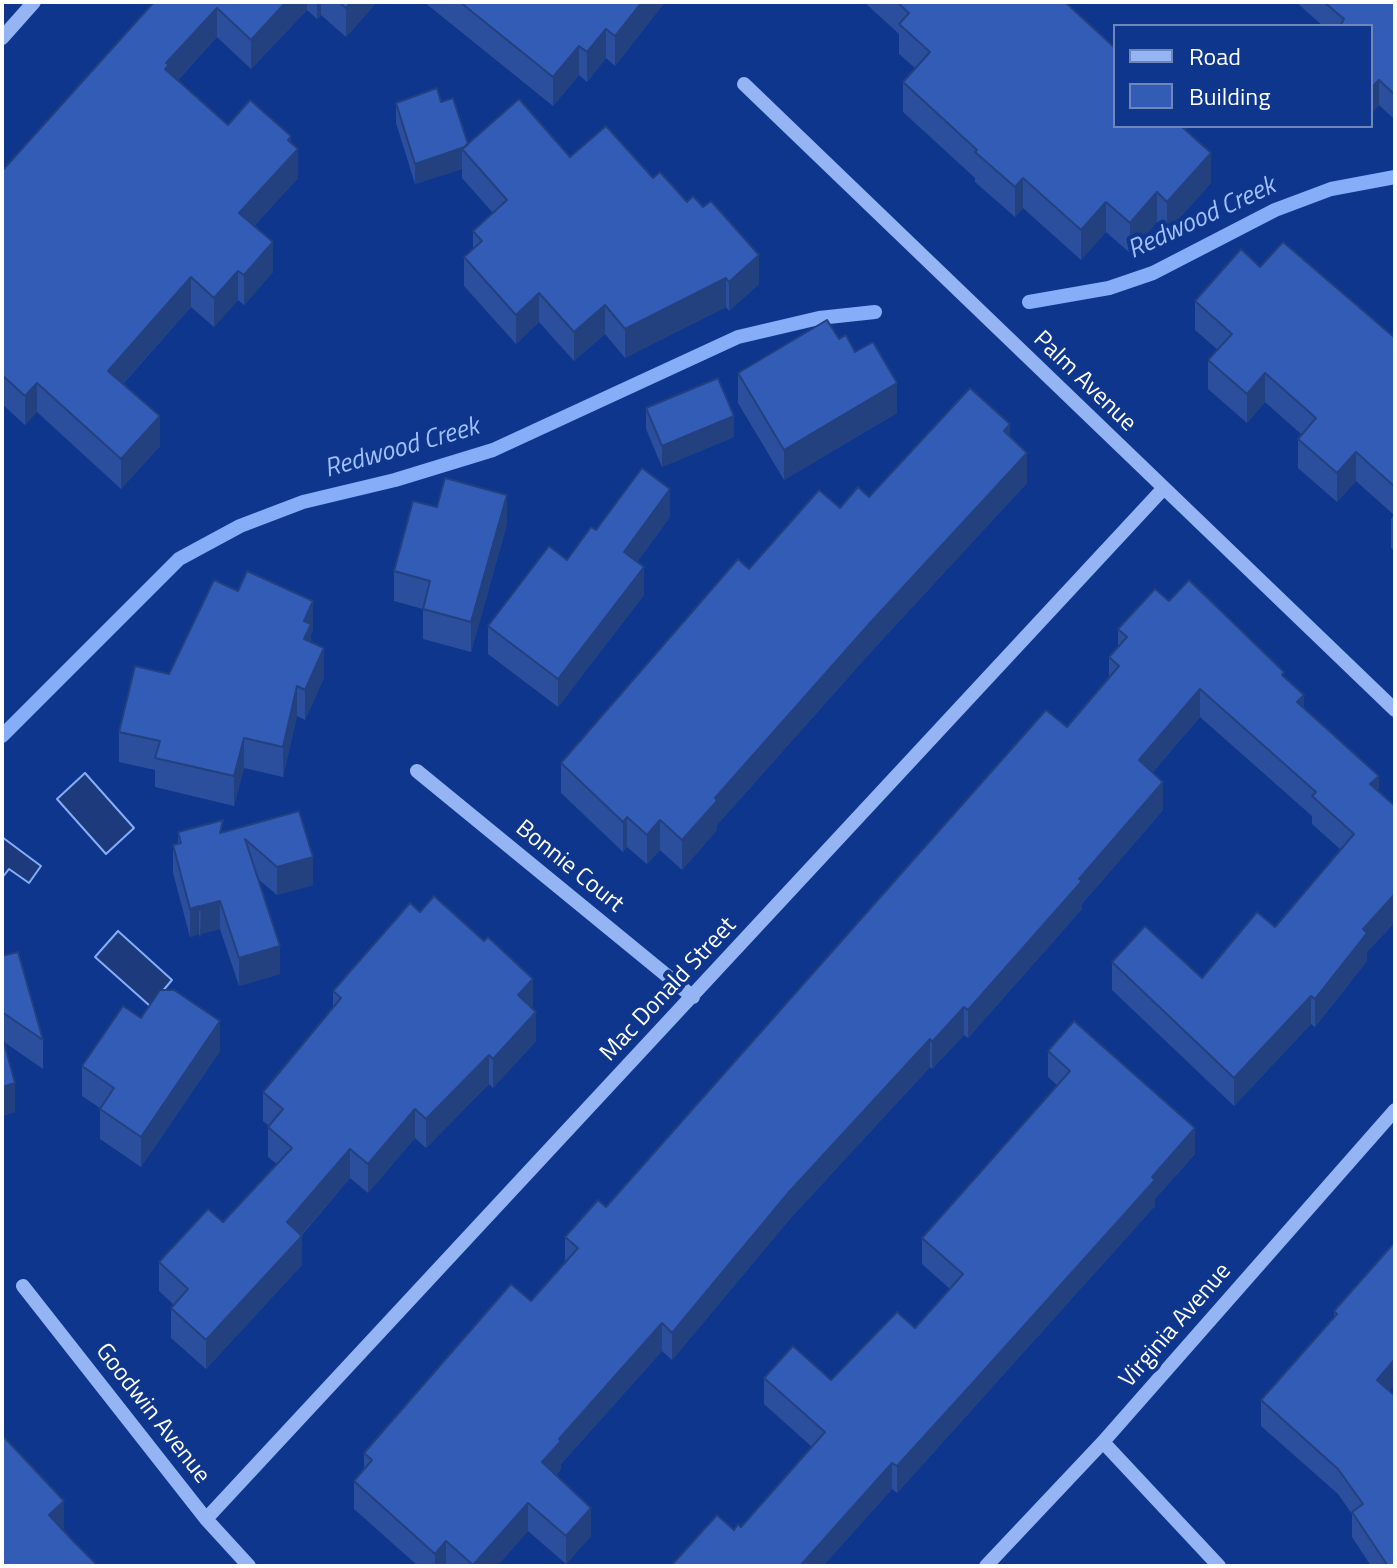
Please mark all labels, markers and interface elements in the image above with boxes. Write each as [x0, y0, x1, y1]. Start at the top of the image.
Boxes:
legend [1113, 24, 1373, 128]
text: Road [1189, 38, 1241, 74]
text: Building [1189, 78, 1271, 114]
water label: Redwood Creek [1123, 171, 1281, 267]
street label: Palm Avenue [1026, 326, 1142, 438]
water label: Redwood Creek [321, 412, 483, 486]
street label: Bonnie Court [509, 815, 629, 919]
street label: Mac Donald Street [595, 912, 743, 1068]
street label: Virginia Avenue [1114, 1258, 1238, 1394]
street label: Goodwin Avenue [88, 1338, 216, 1490]

